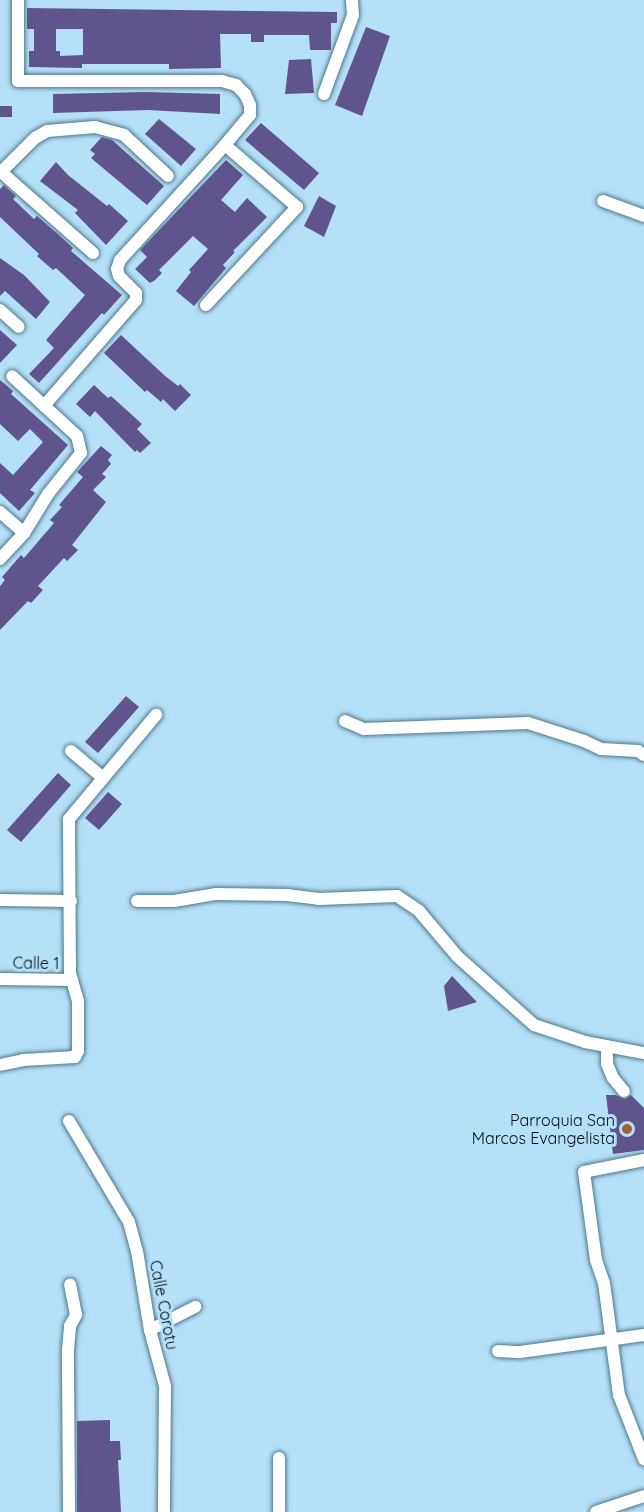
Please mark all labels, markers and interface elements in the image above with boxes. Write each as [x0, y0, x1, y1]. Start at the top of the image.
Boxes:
street label: Calle 1 [13, 953, 59, 973]
place label: Parroquia San Marcos Evangelista [472, 1110, 615, 1148]
marker: Parroquia San Marcos Evangelista [620, 1122, 634, 1136]
street label: Calle Corotu [146, 1259, 182, 1351]

